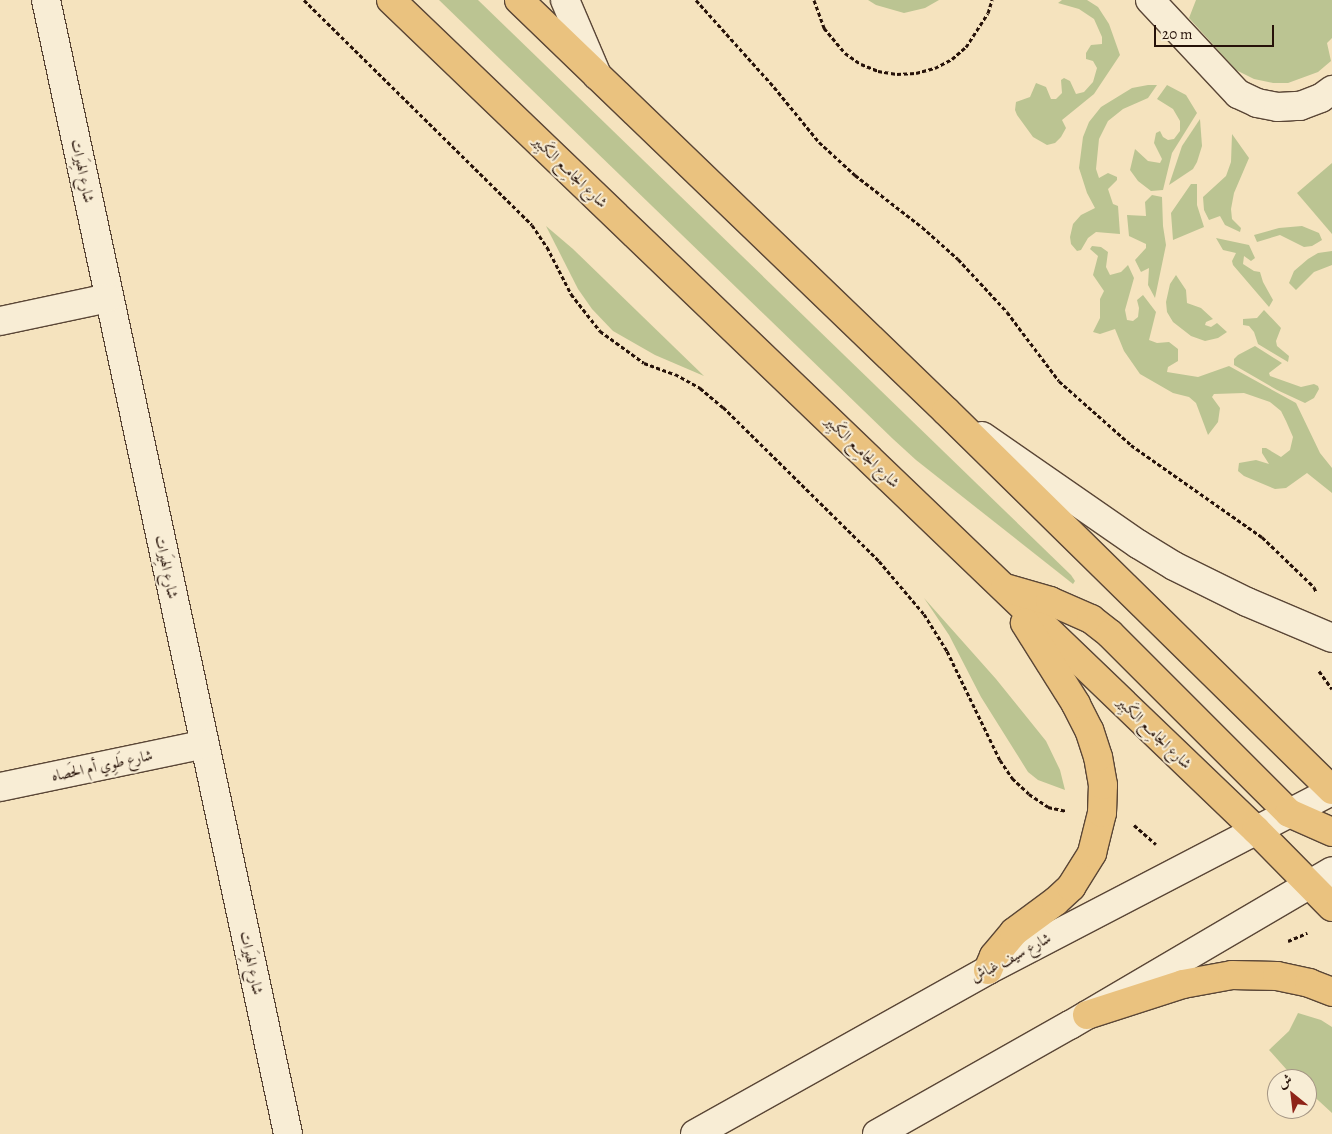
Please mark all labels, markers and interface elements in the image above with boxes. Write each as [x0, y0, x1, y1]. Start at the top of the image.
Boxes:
scale bar [1157, 15, 1277, 47]
text: 20 m [1162, 24, 1193, 44]
street label: شارع الجامِع الكَبِير [529, 132, 611, 212]
street label: شارع الهِيَرات [66, 138, 98, 204]
street label: شارع الجامِع الكَبِير [821, 412, 903, 492]
street label: شارع الهِيَرات [150, 534, 182, 600]
street label: شارع الجامِع الكَبِير [1113, 693, 1195, 773]
street label: شارع طَوِي أم الحَصاه [50, 746, 154, 786]
street label: شارع سيف غباش [968, 929, 1054, 987]
street label: شارع الهِيَرات [235, 930, 267, 996]
north arrow [1267, 1069, 1317, 1119]
text: ش [1274, 1070, 1296, 1093]

